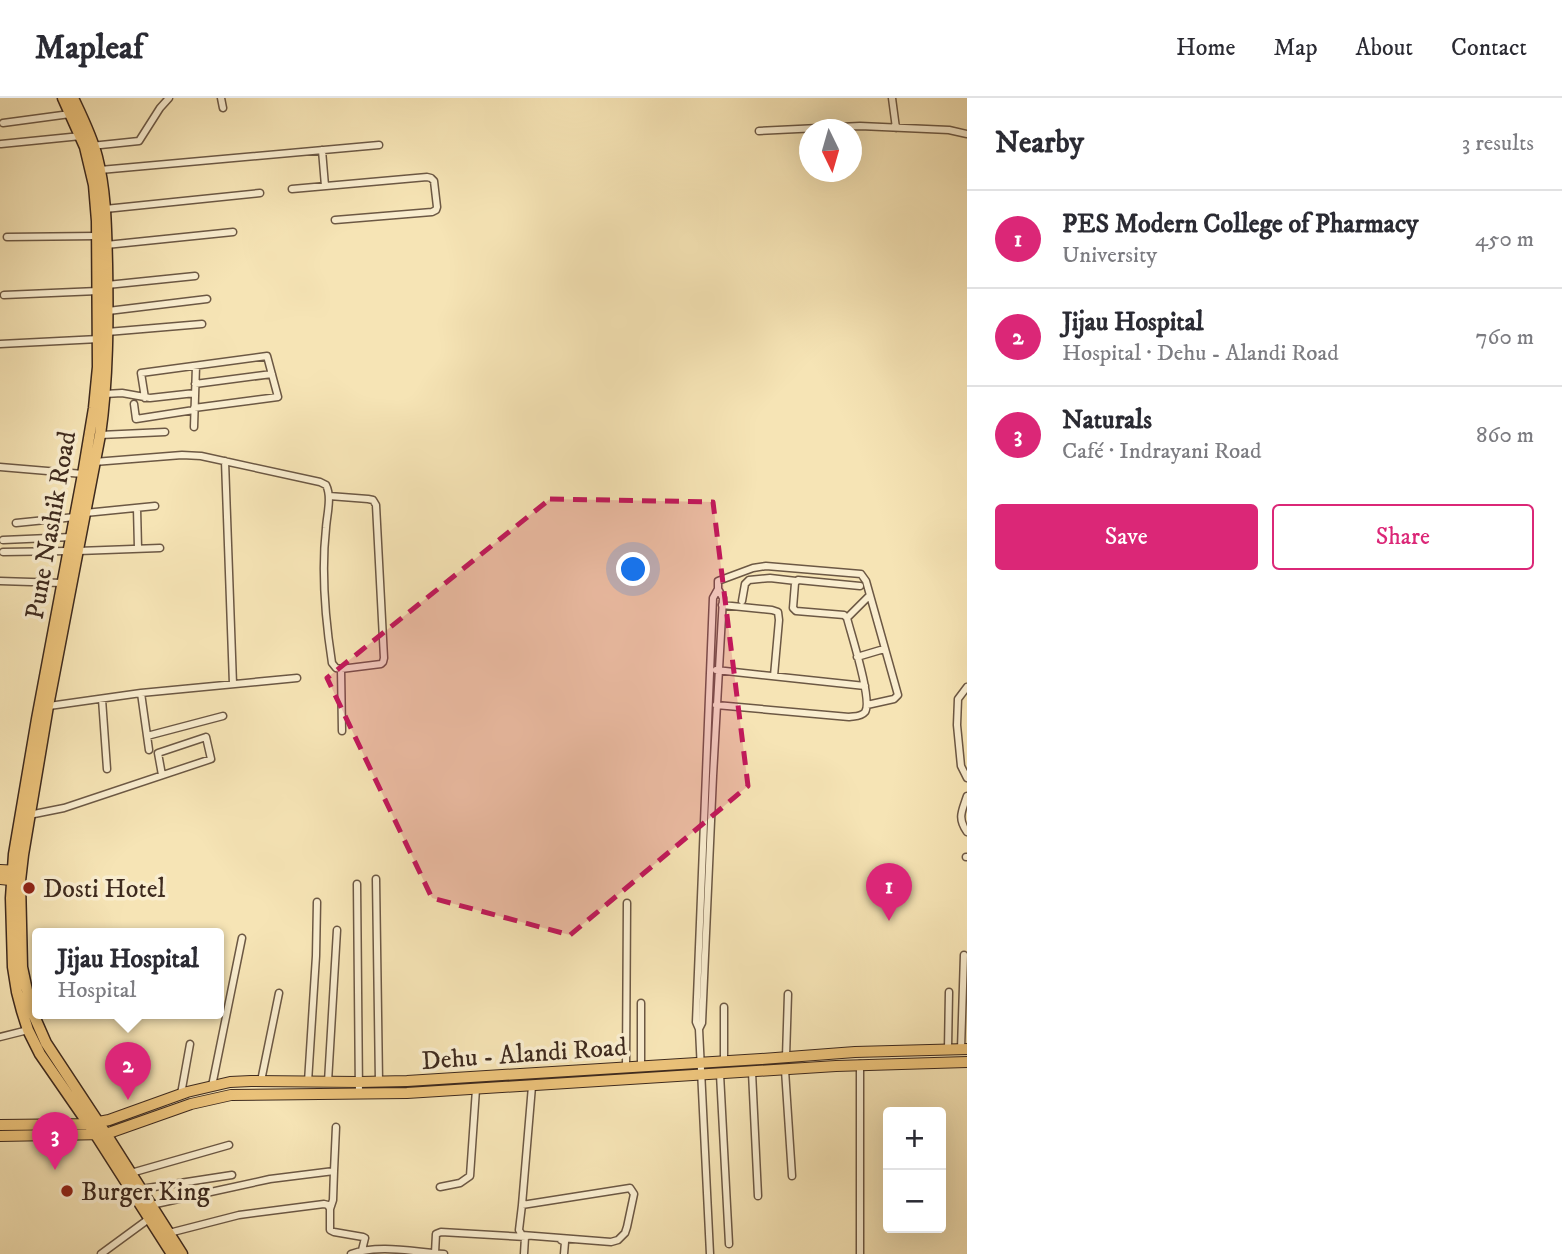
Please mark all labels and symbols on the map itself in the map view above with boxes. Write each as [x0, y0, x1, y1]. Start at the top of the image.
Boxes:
north arrow [799, 119, 862, 182]
street label: Pune Nashik Road [19, 429, 84, 622]
your location [616, 552, 650, 586]
pin: 1 [866, 863, 912, 921]
place label: Dosti Hotel [43, 873, 165, 906]
marker: Dosti Hotel [21, 880, 37, 896]
street label: Dehu - Alandi Road [420, 1031, 628, 1078]
pin: 2 [105, 1042, 151, 1100]
pin: 3 [32, 1112, 78, 1170]
place label: Burger King [81, 1176, 210, 1209]
marker: Burger King [59, 1183, 75, 1199]

